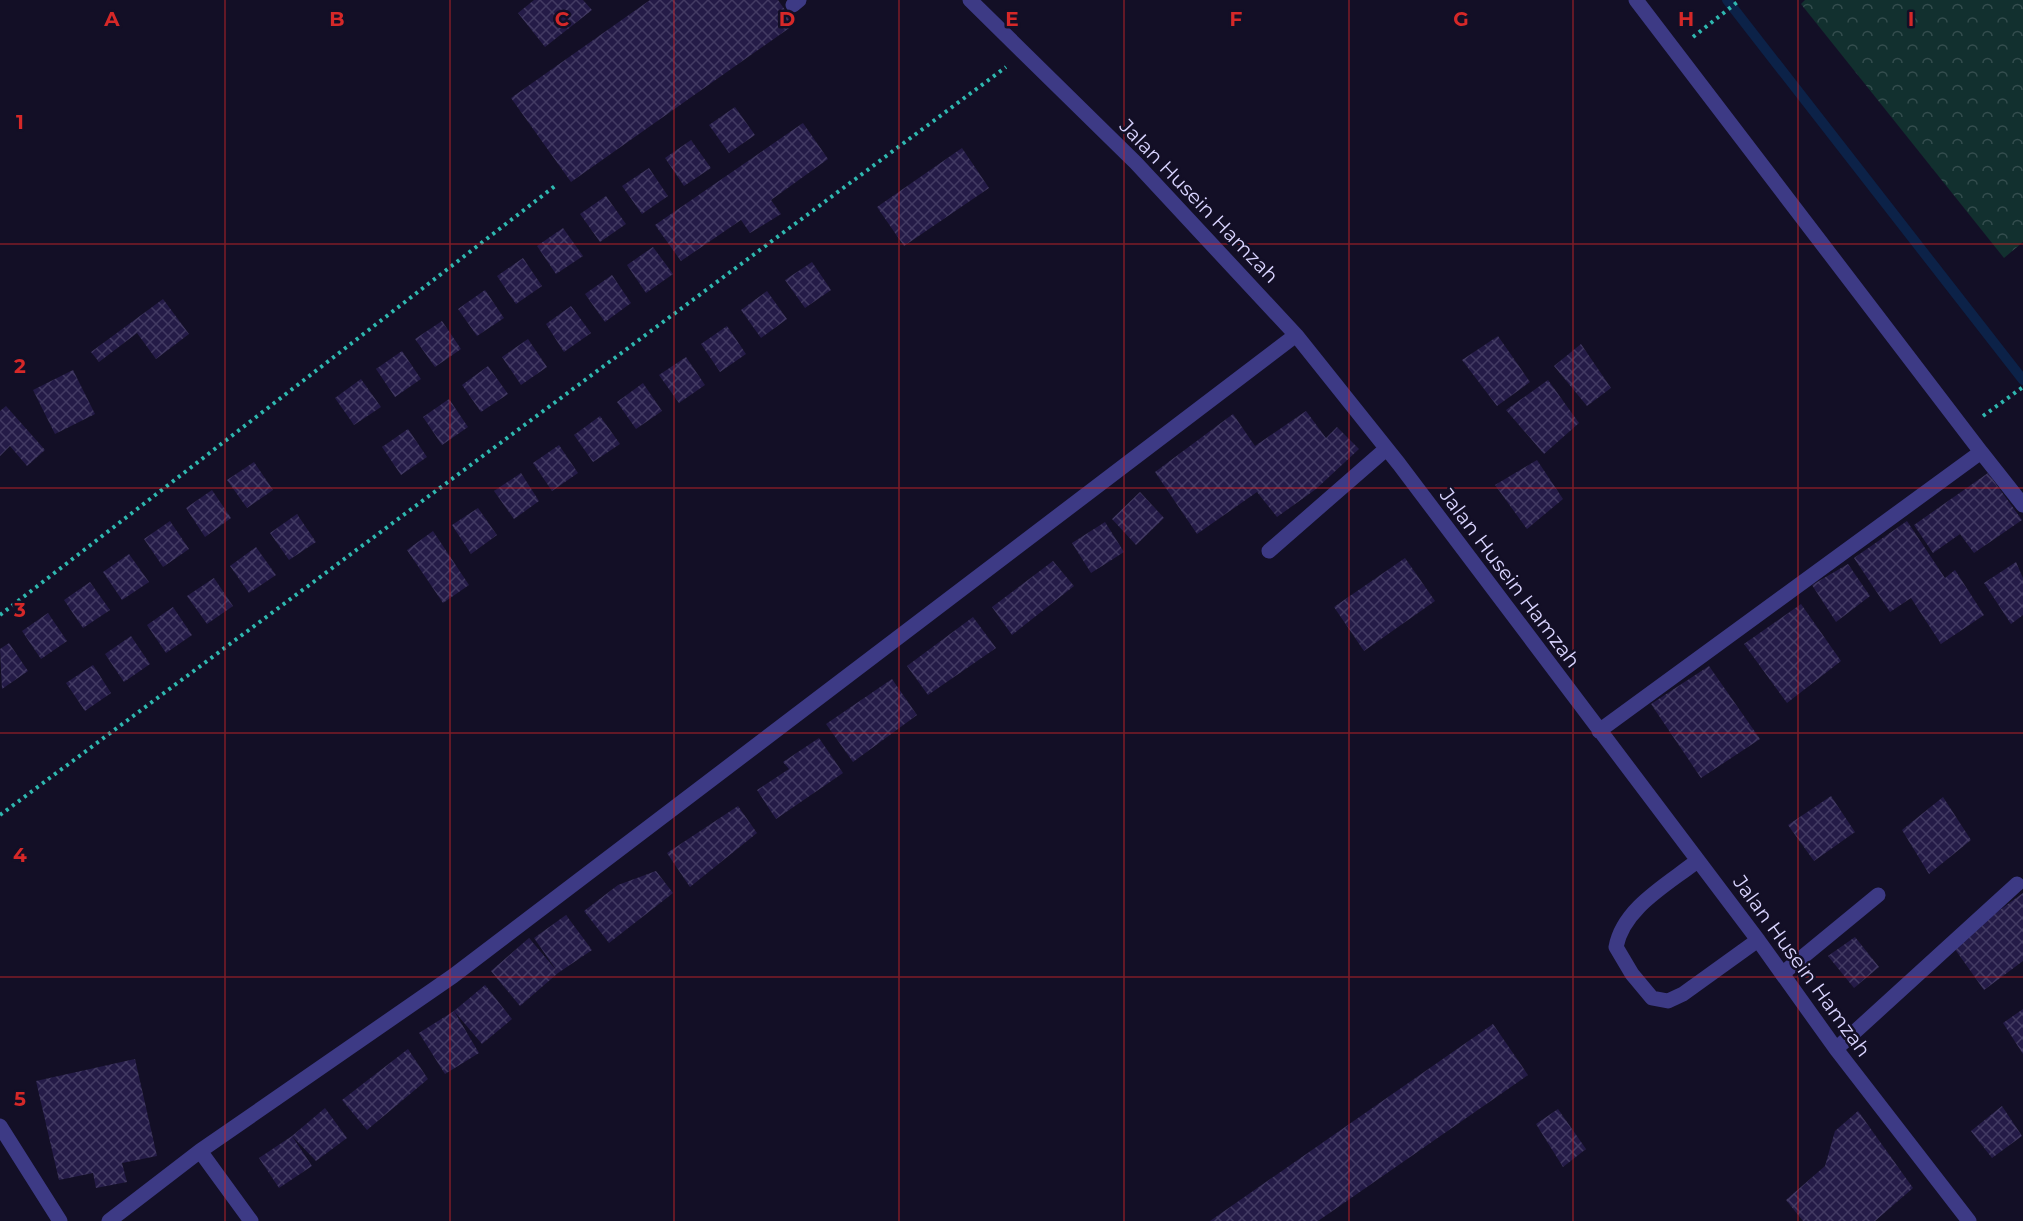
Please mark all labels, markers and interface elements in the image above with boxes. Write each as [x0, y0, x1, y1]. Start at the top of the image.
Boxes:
text: A [103, 7, 120, 31]
text: B [329, 7, 345, 31]
text: C [555, 7, 570, 31]
text: D [779, 7, 795, 31]
text: E [1005, 7, 1019, 31]
text: F [1230, 7, 1243, 31]
text: G [1453, 7, 1469, 31]
text: H [1678, 7, 1694, 31]
text: I [1908, 7, 1914, 31]
text: 1 [16, 110, 24, 134]
street label: Jalan Husein Hamzah [1114, 113, 1283, 288]
text: 2 [14, 354, 26, 378]
street label: Jalan Husein Hamzah [1434, 483, 1585, 672]
text: 3 [13, 598, 26, 622]
text: 4 [13, 843, 27, 867]
street label: Jalan Husein Hamzah [1728, 870, 1876, 1061]
text: 5 [14, 1087, 26, 1111]

